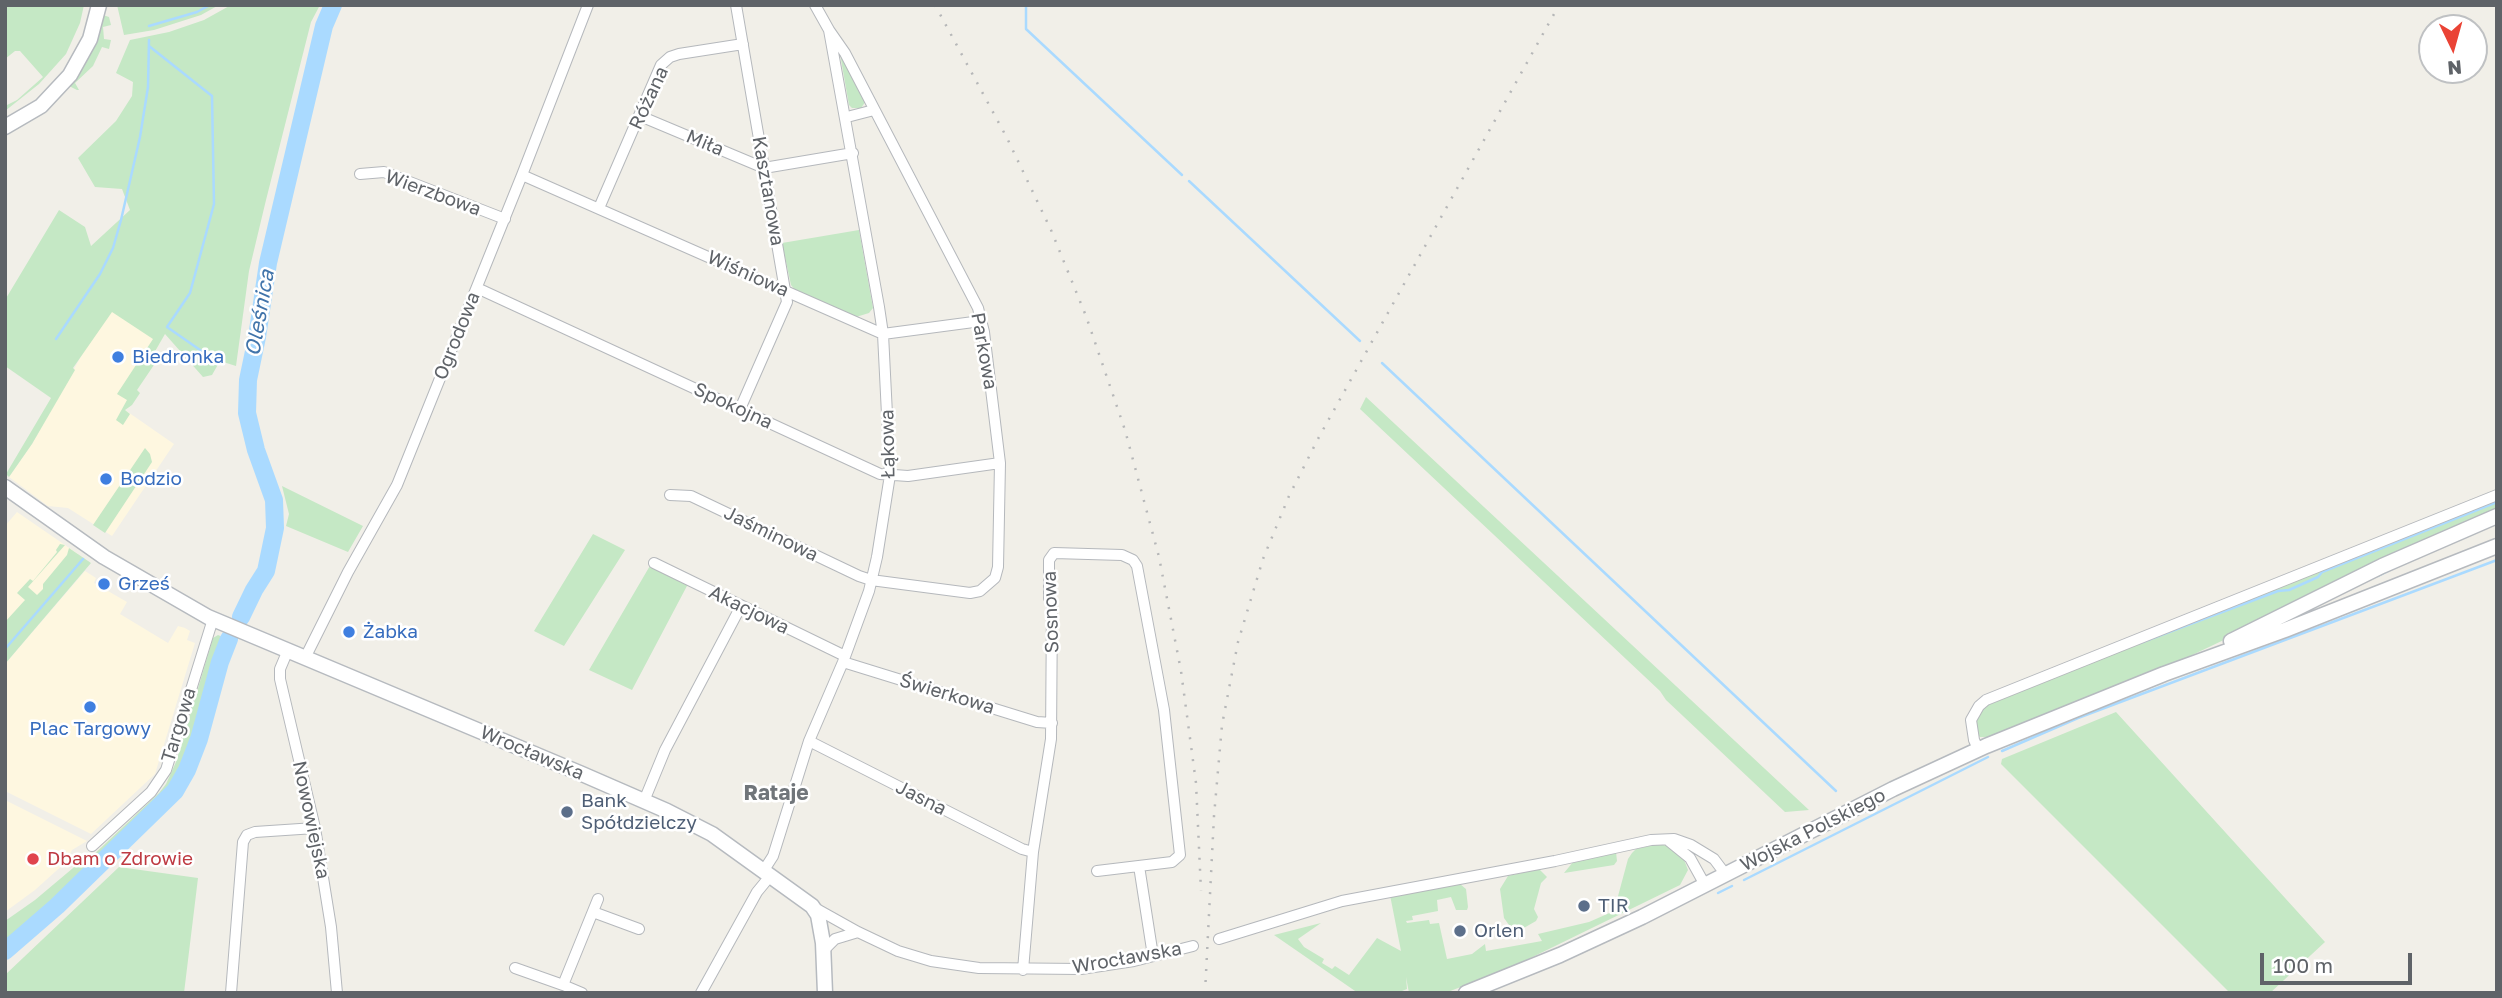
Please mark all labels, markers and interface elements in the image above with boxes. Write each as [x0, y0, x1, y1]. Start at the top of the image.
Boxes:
north arrow [2418, 14, 2488, 84]
text: N [2447, 56, 2463, 81]
street label: Różana [625, 63, 673, 133]
street label: Miła [683, 125, 727, 161]
street label: Kasztanowa [747, 134, 789, 248]
street label: Wierzbowa [382, 165, 484, 221]
street label: Wiśniowa [704, 246, 792, 302]
water label: Oleśnica [240, 268, 280, 358]
street label: Ogrodowa [429, 289, 485, 383]
street label: Parkowa [966, 311, 1002, 391]
place label: Biedronka [132, 346, 224, 368]
marker: Biedronka [110, 349, 126, 365]
street label: Spokojna [690, 378, 776, 434]
street label: Łąkowa [876, 409, 900, 479]
place label: Bodzio [120, 468, 182, 490]
marker: Bodzio [98, 471, 114, 487]
street label: Jaśminowa [720, 501, 822, 567]
street label: Sosnowa [1038, 570, 1064, 654]
place label: Grześ [118, 573, 170, 595]
marker: Grześ [96, 576, 112, 592]
street label: Akacjowa [705, 581, 793, 639]
place label: Żabka [363, 621, 418, 643]
marker: Żabka [341, 624, 357, 640]
street label: Świerkowa [897, 669, 997, 719]
street label: Targowa [157, 685, 201, 765]
marker: Plac Targowy [82, 699, 98, 715]
place label: Plac Targowy [29, 718, 151, 740]
street label: Wrocławska [477, 721, 587, 785]
street label: Nowowiejska [287, 759, 335, 881]
street label: Jasna [892, 776, 950, 820]
district label: Rataje [743, 780, 809, 806]
street label: Wojska Polskiego [1737, 784, 1889, 876]
place label: Bank Spółdzielczy [581, 790, 697, 834]
marker: Bank Spółdzielczy [559, 804, 575, 820]
place label: Dbam o Zdrowie [47, 848, 193, 870]
marker: Dbam o Zdrowie [25, 851, 41, 867]
place label: TIR [1598, 895, 1629, 917]
marker: TIR [1576, 898, 1592, 914]
place label: Orlen [1474, 920, 1524, 942]
marker: Orlen [1452, 923, 1468, 939]
street label: Wrocławska [1070, 937, 1184, 979]
scale bar [2264, 939, 2416, 983]
text: 100 m [2273, 952, 2333, 978]

